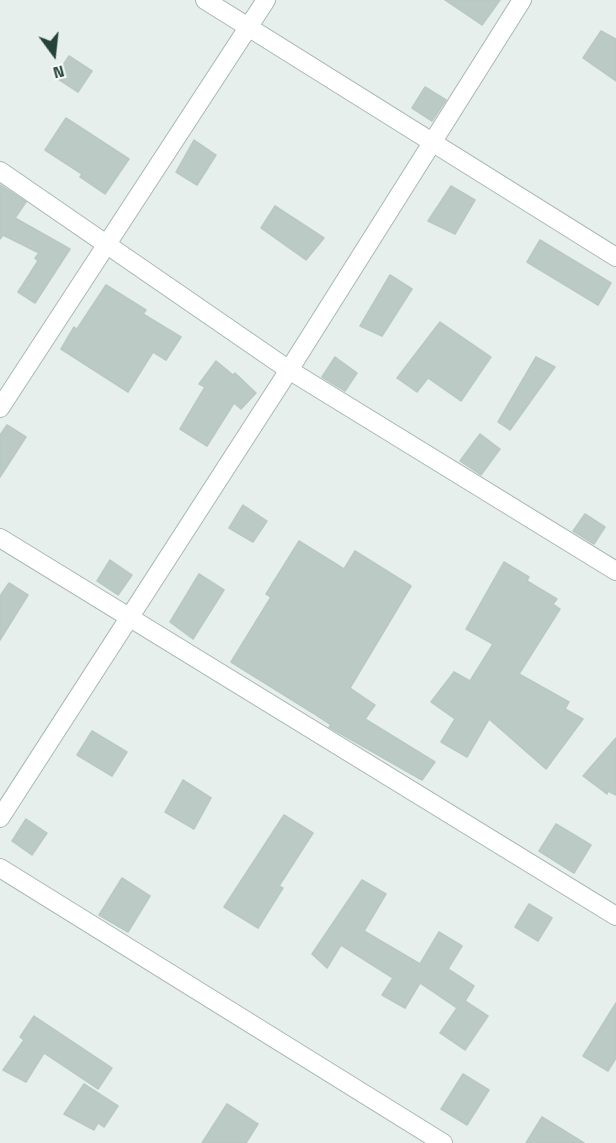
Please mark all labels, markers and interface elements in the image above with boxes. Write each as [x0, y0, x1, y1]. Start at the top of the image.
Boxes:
north arrow [24, 24, 84, 84]
text: N [51, 60, 67, 83]

